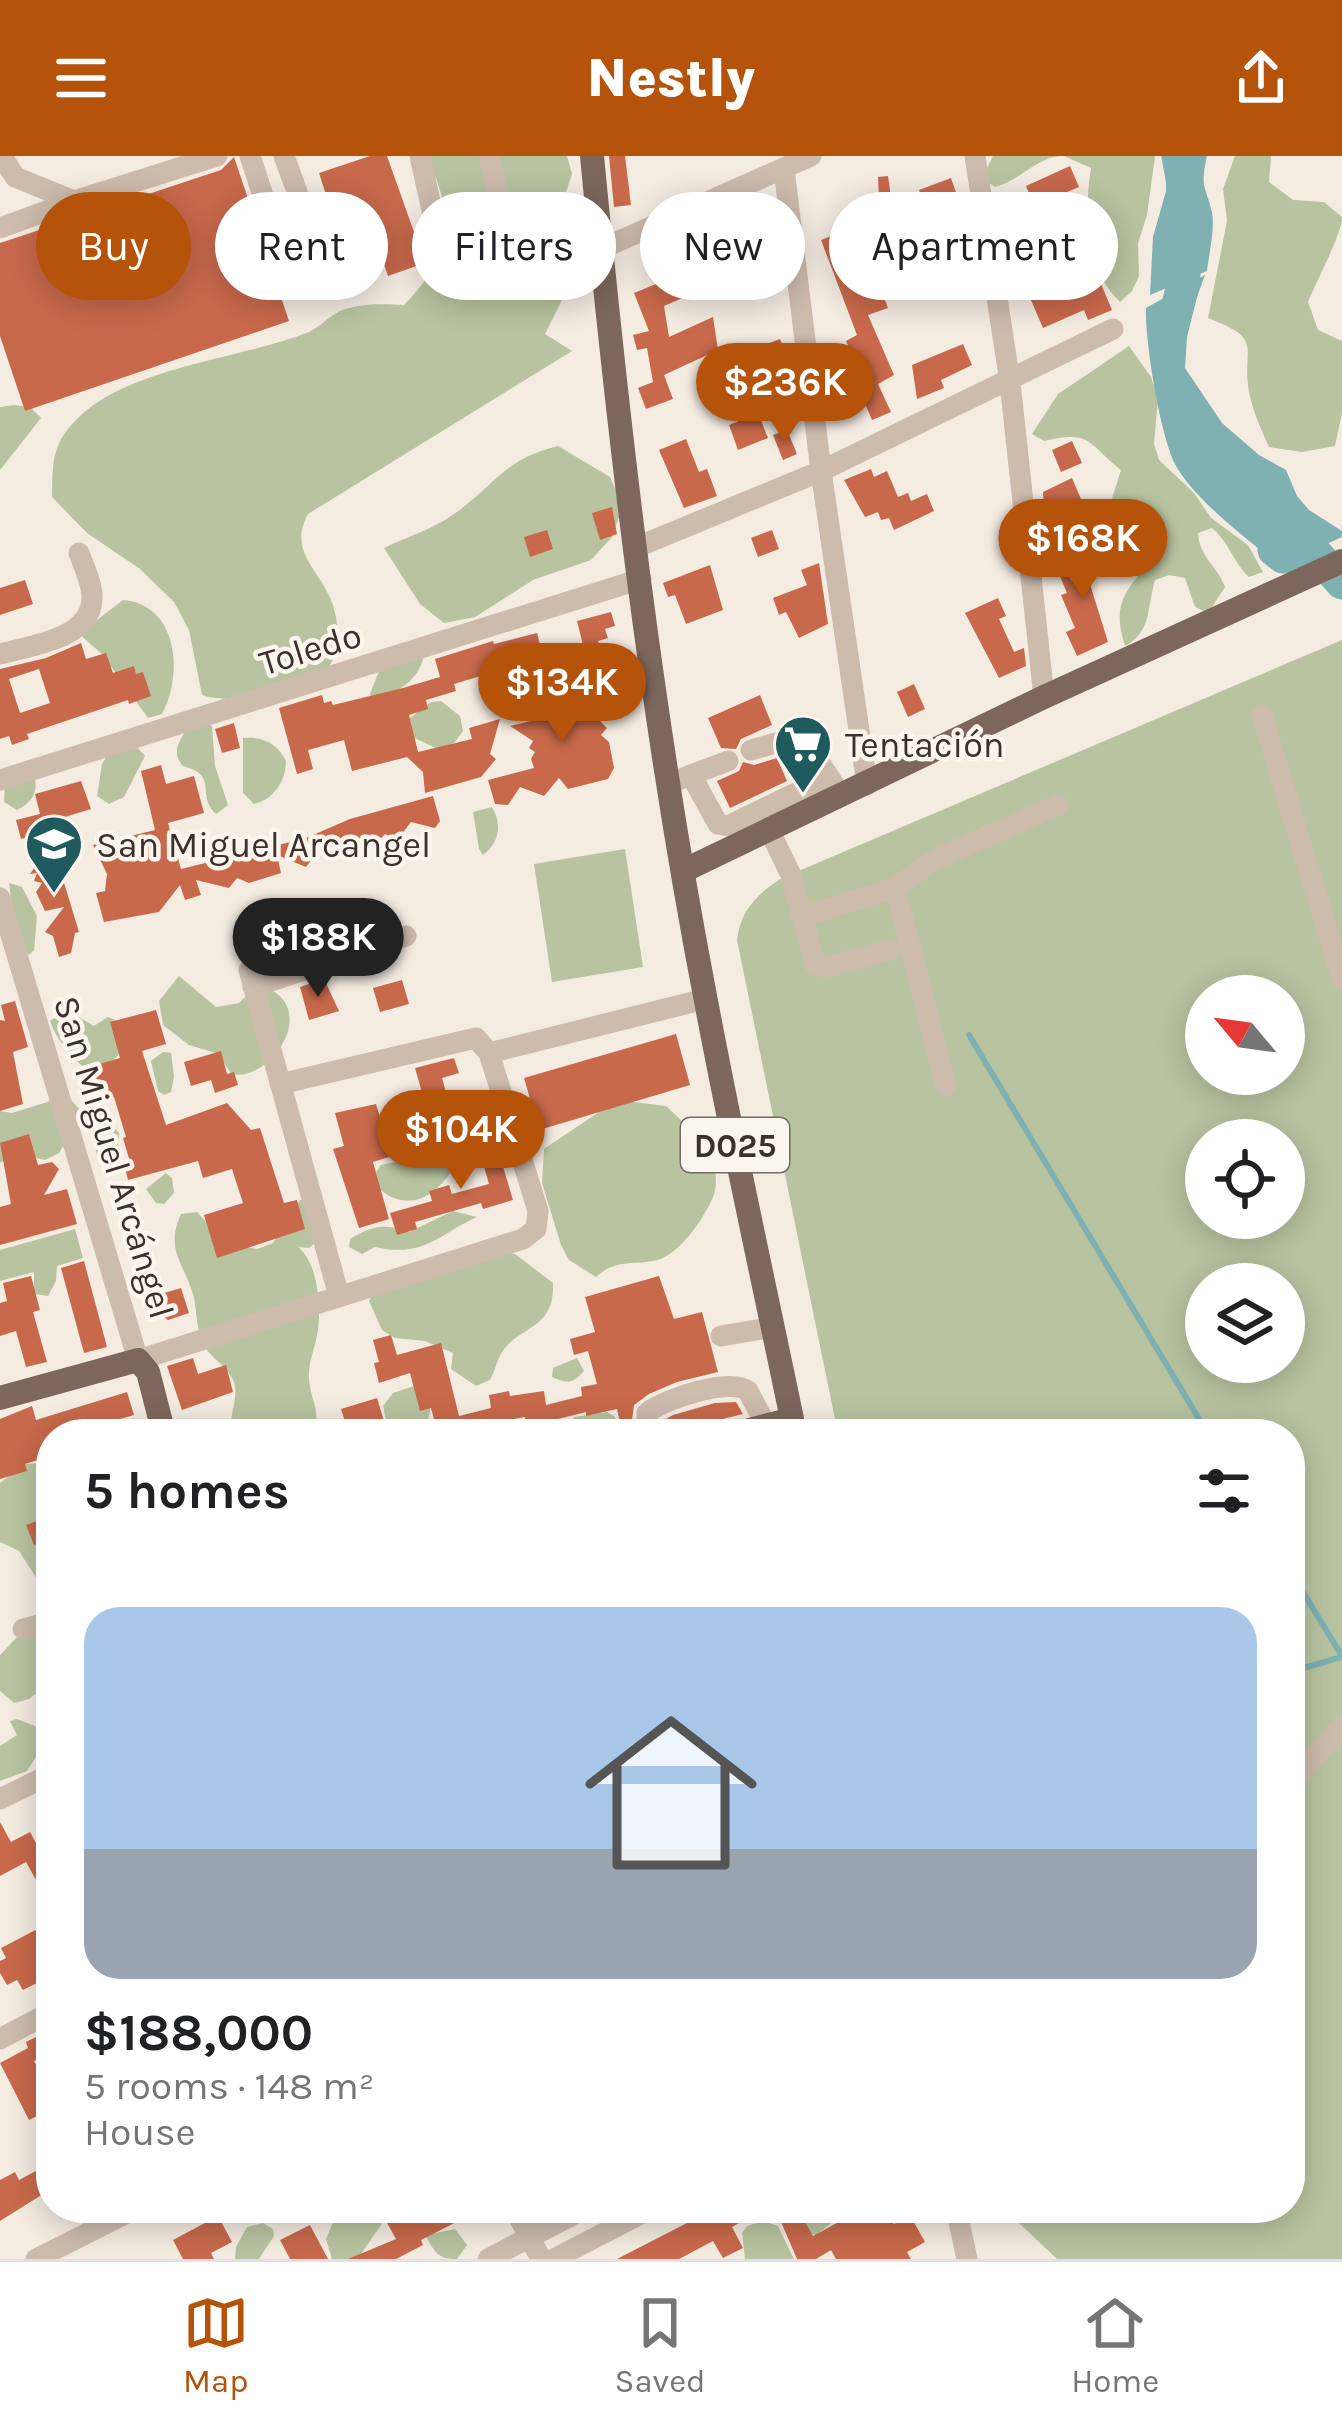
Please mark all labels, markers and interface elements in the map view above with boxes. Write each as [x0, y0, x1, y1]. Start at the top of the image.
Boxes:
icon: menu [48, 45, 114, 111]
icon: share [1228, 45, 1294, 111]
text: Nestly [587, 46, 755, 110]
chip: Buy [36, 192, 191, 300]
chip: Rent [215, 192, 388, 300]
chip: Filters [412, 192, 616, 300]
chip: New [640, 192, 805, 300]
chip: Apartment [829, 192, 1118, 300]
pin: $236K [701, 343, 869, 445]
text: $236K [723, 359, 847, 405]
pin: $168K [999, 499, 1167, 601]
text: $168K [1025, 515, 1141, 561]
street label: Toledo [254, 614, 366, 684]
pin: $134K [478, 643, 646, 745]
text: $134K [505, 659, 619, 705]
supermarket icon: Tentación [772, 713, 834, 795]
place label: Tentación [845, 724, 1005, 766]
school or university icon: San Miguel Arcangel [23, 813, 85, 895]
place label: San Miguel Arcangel [96, 824, 431, 866]
pin: $188K [234, 898, 402, 1000]
text: $188K [260, 914, 376, 960]
north arrow [1185, 975, 1305, 1095]
map controls [1185, 975, 1305, 1383]
street label: San Miguel Arcángel [45, 991, 183, 1324]
pin: $104K [377, 1090, 545, 1192]
text: $104K [404, 1106, 518, 1152]
road number: D025 [681, 1118, 789, 1172]
button: locate [1185, 1119, 1305, 1239]
button: layers [1185, 1263, 1305, 1383]
icon: filters [1191, 1458, 1257, 1524]
text: 5 homes [84, 1461, 290, 1521]
icon: home [563, 1685, 779, 1901]
text: $188,000 [84, 2003, 313, 2063]
text: 5 rooms · 148 m² [84, 2063, 375, 2109]
text: House [84, 2109, 196, 2155]
tab: Map [183, 2290, 249, 2400]
tab: Saved [614, 2290, 706, 2400]
tab: Home [1071, 2290, 1159, 2400]

